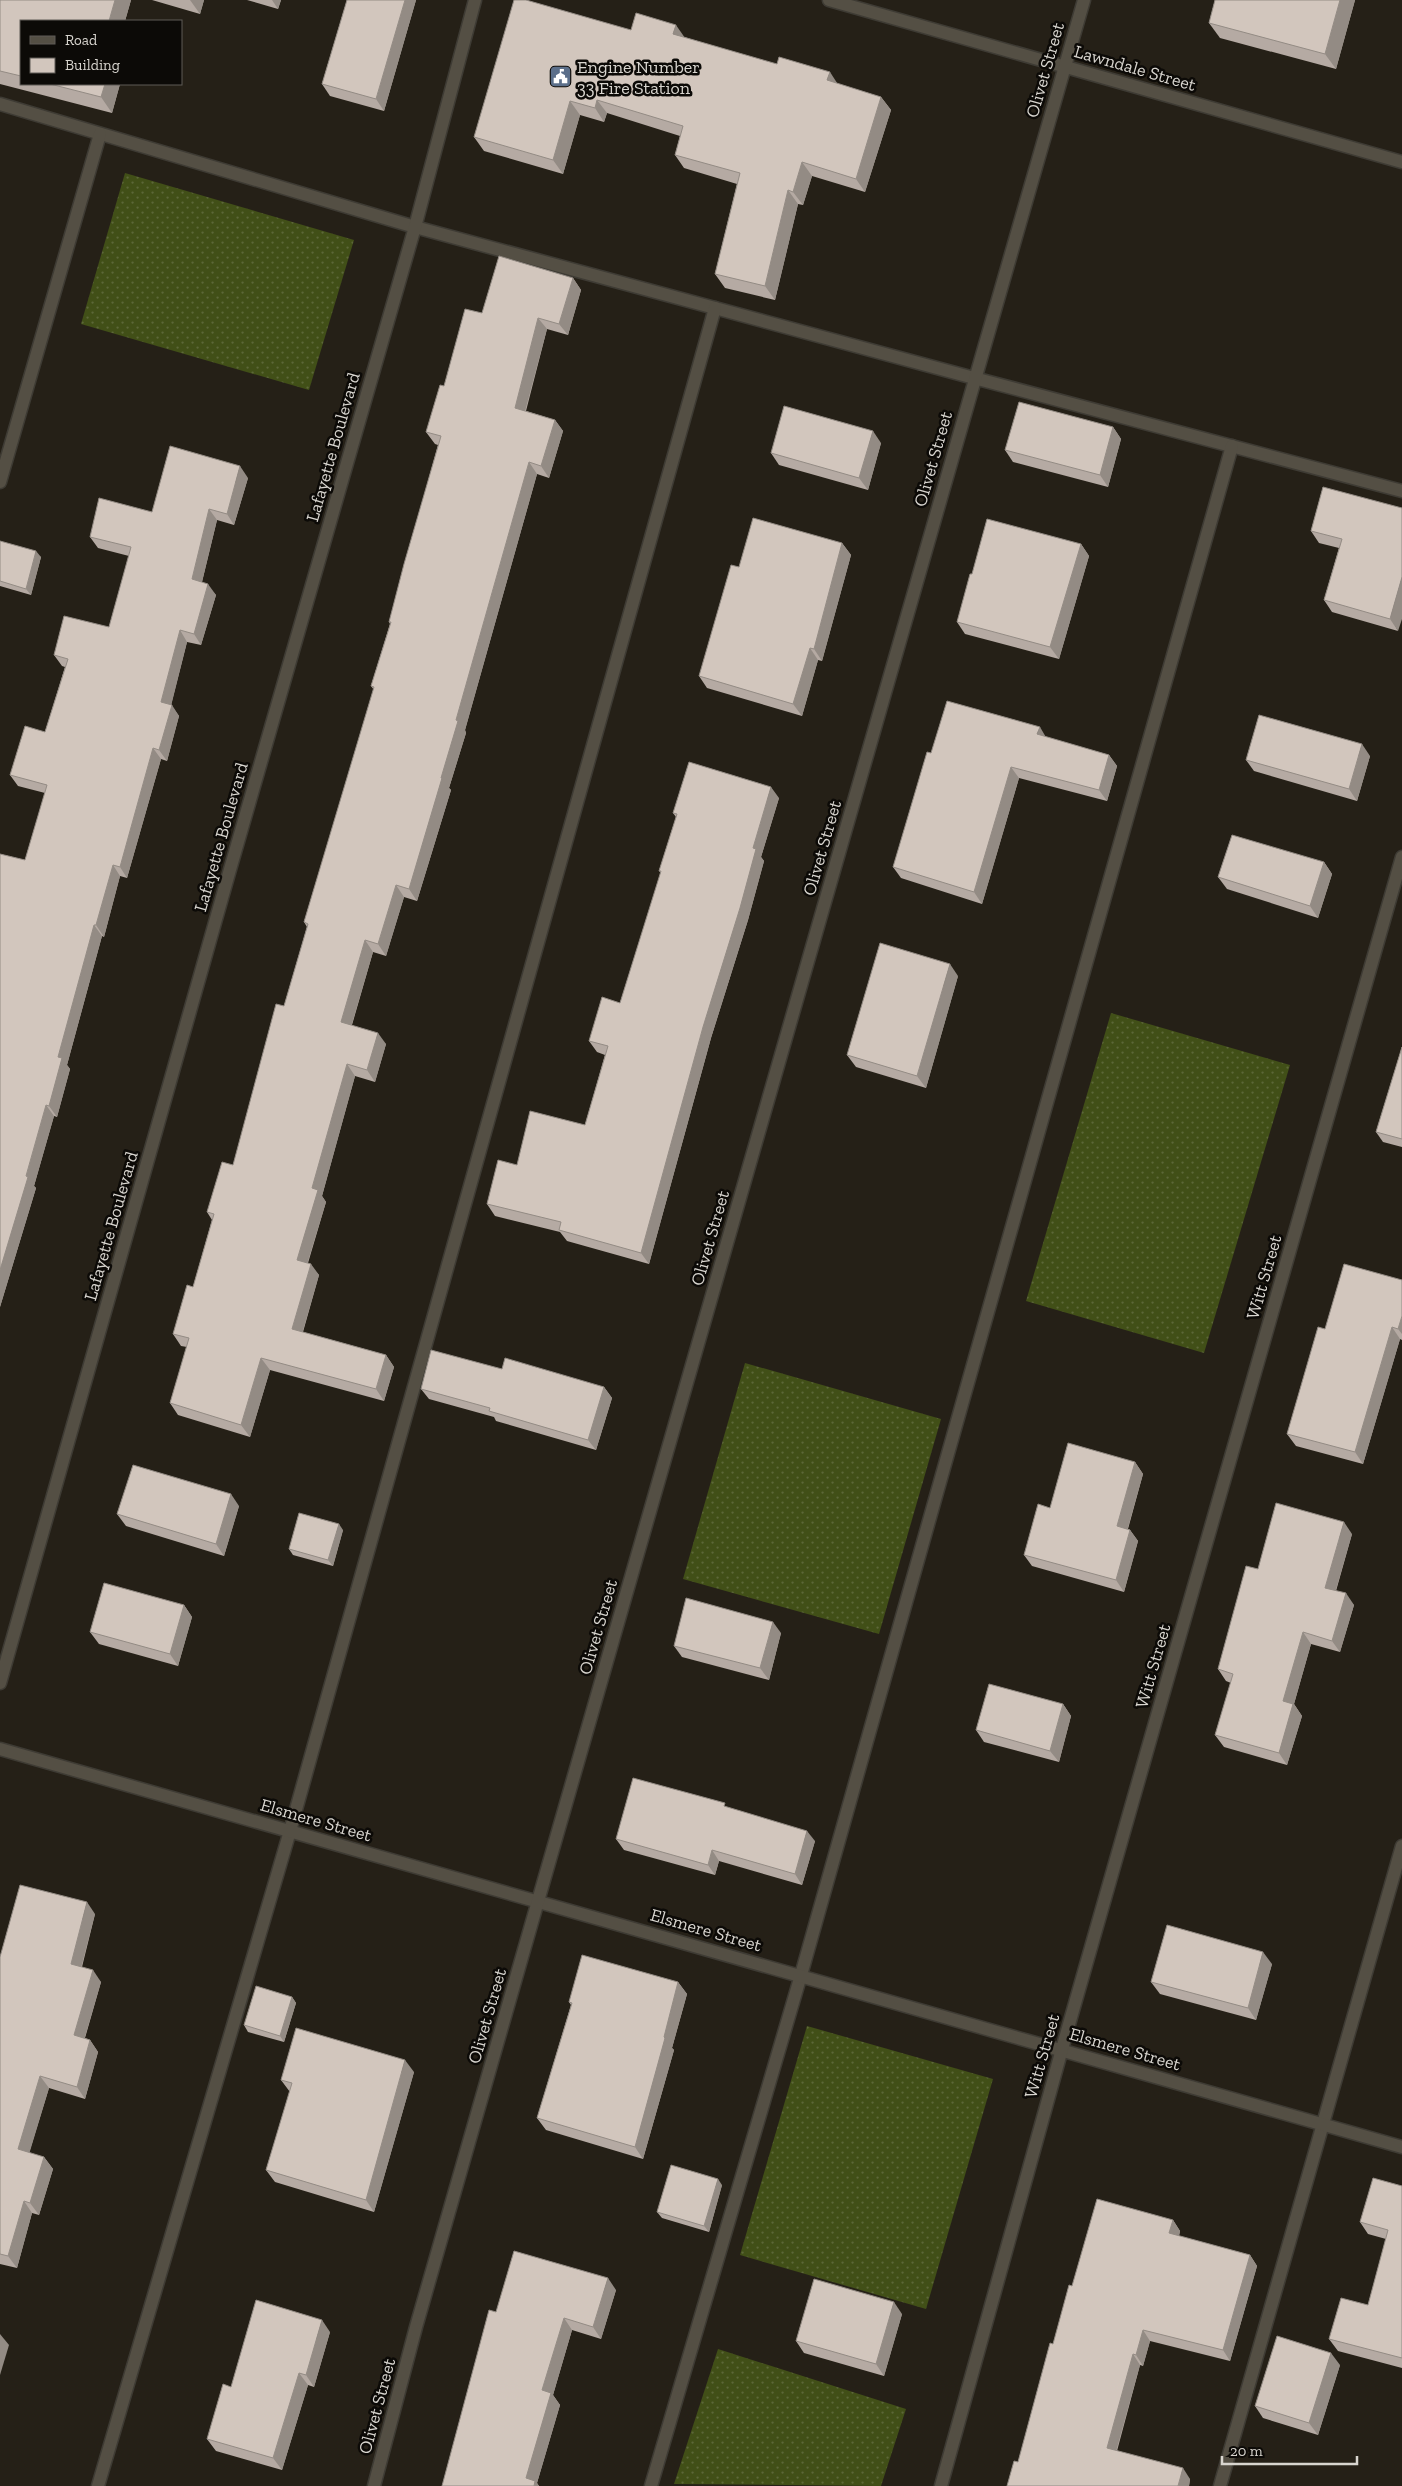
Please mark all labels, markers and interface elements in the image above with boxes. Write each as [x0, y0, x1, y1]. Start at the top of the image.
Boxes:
legend [20, 20, 182, 85]
street label: Olivet Street [1021, 20, 1069, 120]
text: Road [65, 31, 98, 49]
street label: Lawndale Street [1072, 40, 1199, 96]
text: Building [65, 56, 120, 74]
place label: Engine Number 33 Fire Station [577, 56, 700, 99]
public building icon: Engine Number 33 Fire Station [549, 65, 573, 89]
street label: Lafayette Boulevard [301, 370, 365, 524]
street label: Olivet Street [909, 409, 957, 509]
street label: Lafayette Boulevard [189, 760, 253, 914]
street label: Olivet Street [798, 798, 846, 898]
street label: Lafayette Boulevard [79, 1149, 143, 1303]
street label: Olivet Street [686, 1188, 734, 1288]
street label: Witt Street [1242, 1232, 1287, 1322]
street label: Olivet Street [574, 1577, 622, 1677]
street label: Witt Street [1131, 1621, 1176, 1711]
street label: Elsmere Street [258, 1794, 375, 1846]
street label: Elsmere Street [648, 1904, 765, 1956]
street label: Olivet Street [463, 1966, 511, 2066]
street label: Witt Street [1020, 2011, 1065, 2101]
street label: Elsmere Street [1067, 2023, 1184, 2075]
street label: Olivet Street [354, 2356, 400, 2456]
scale bar [1222, 2434, 1357, 2466]
text: 20 m [1230, 2442, 1263, 2460]

